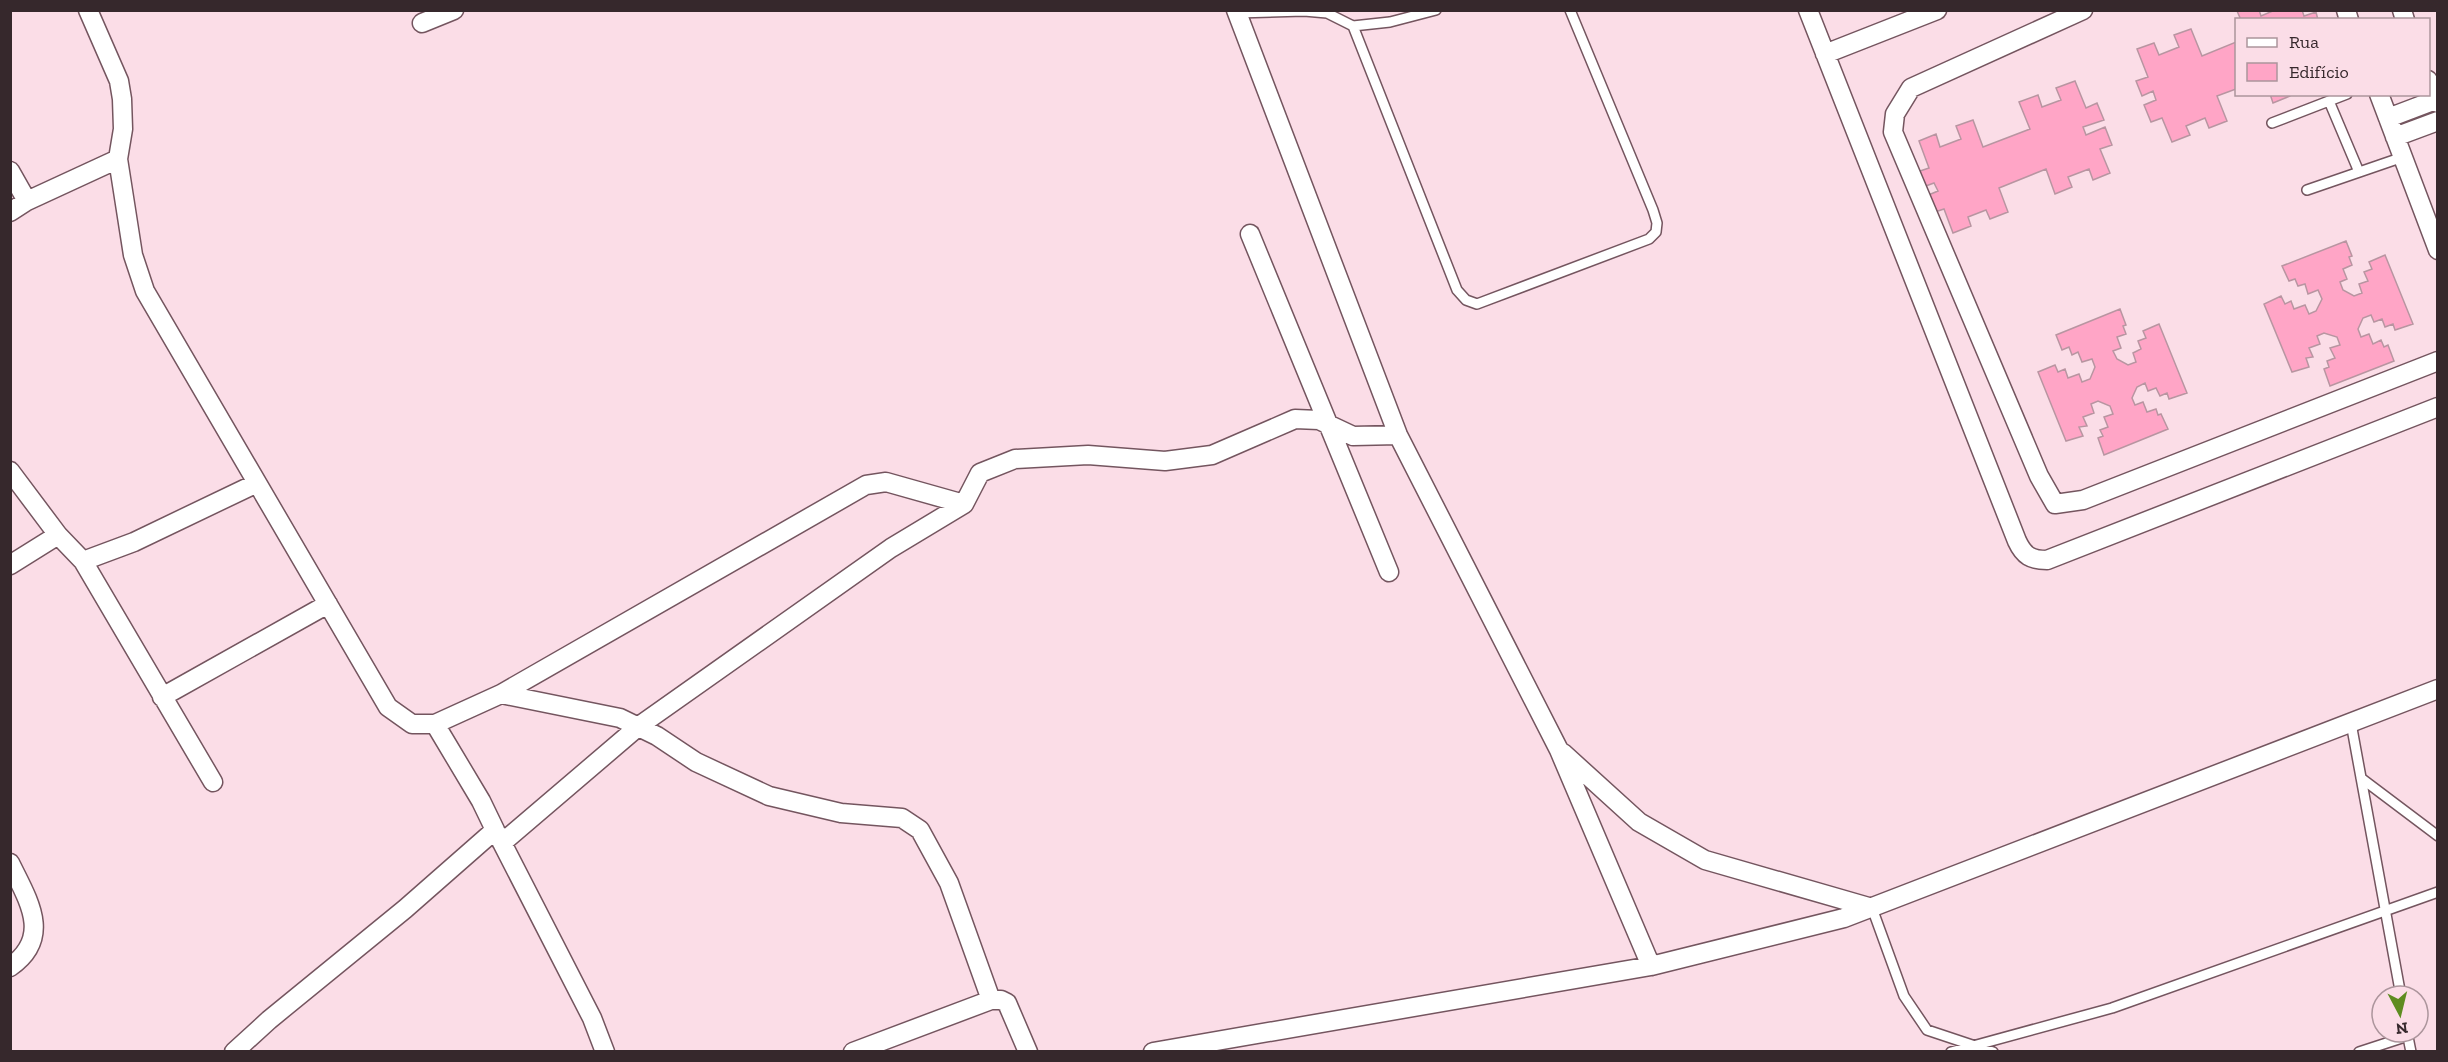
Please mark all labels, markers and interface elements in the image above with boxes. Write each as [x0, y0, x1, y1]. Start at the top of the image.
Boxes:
legend [2235, 18, 2430, 96]
text: Rua [2289, 31, 2319, 53]
text: Edifício [2289, 61, 2349, 83]
north arrow [2370, 984, 2430, 1044]
text: N [2395, 1018, 2409, 1039]

